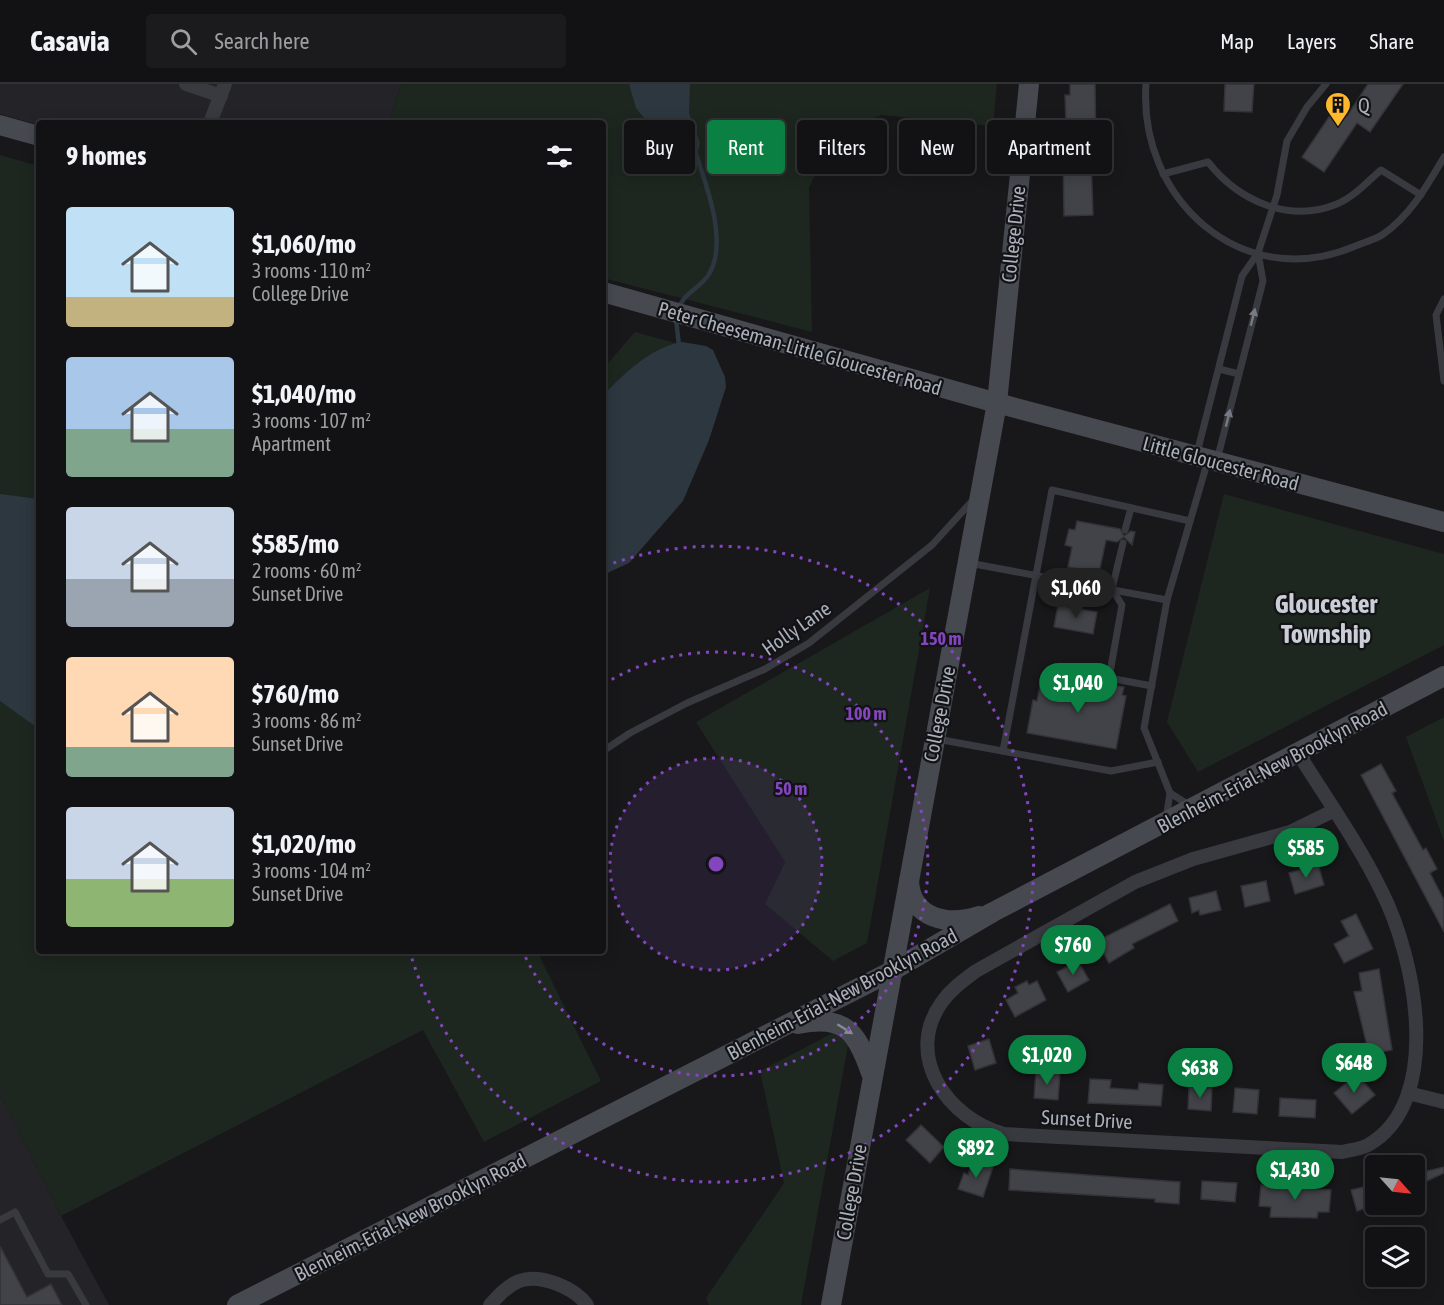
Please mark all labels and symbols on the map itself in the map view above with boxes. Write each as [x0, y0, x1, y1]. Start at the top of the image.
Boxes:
building icon: Q [1323, 90, 1353, 128]
place label: Q [1358, 94, 1370, 117]
street label: College Drive [997, 185, 1029, 283]
street label: Peter Cheeseman-Little Gloucester Road [656, 296, 944, 400]
one-way arrow [1249, 308, 1259, 326]
one-way arrow [1223, 409, 1233, 427]
street label: Little Gloucester Road [1140, 431, 1302, 495]
pin: $1,060 [1027, 568, 1125, 619]
district label: Gloucester Township [1275, 589, 1379, 649]
street label: Holly Lane [757, 596, 835, 660]
text: 150 m [921, 628, 961, 649]
pin: $1,040 [1029, 663, 1127, 714]
street label: College Drive [918, 664, 960, 764]
street label: Blenheim-Erial-New Brooklyn Road [1153, 697, 1391, 837]
text: 100 m [846, 703, 886, 724]
text: 50 m [775, 778, 807, 799]
pin: $585 [1270, 828, 1342, 879]
centre of rings [706, 854, 726, 874]
street label: Blenheim-Erial-New Brooklyn Road [723, 924, 961, 1064]
pin: $760 [1037, 925, 1109, 976]
one-way arrow [837, 1024, 854, 1035]
pin: $1,020 [998, 1035, 1096, 1086]
pin: $648 [1318, 1043, 1390, 1094]
pin: $638 [1164, 1048, 1236, 1099]
street label: Sunset Drive [1041, 1105, 1133, 1133]
pin: $892 [940, 1128, 1012, 1179]
street label: College Drive [831, 1142, 871, 1242]
street label: Blenheim-Erial-New Brooklyn Road [290, 1148, 530, 1286]
pin: $1,430 [1246, 1150, 1344, 1201]
north arrow [1365, 1155, 1425, 1215]

